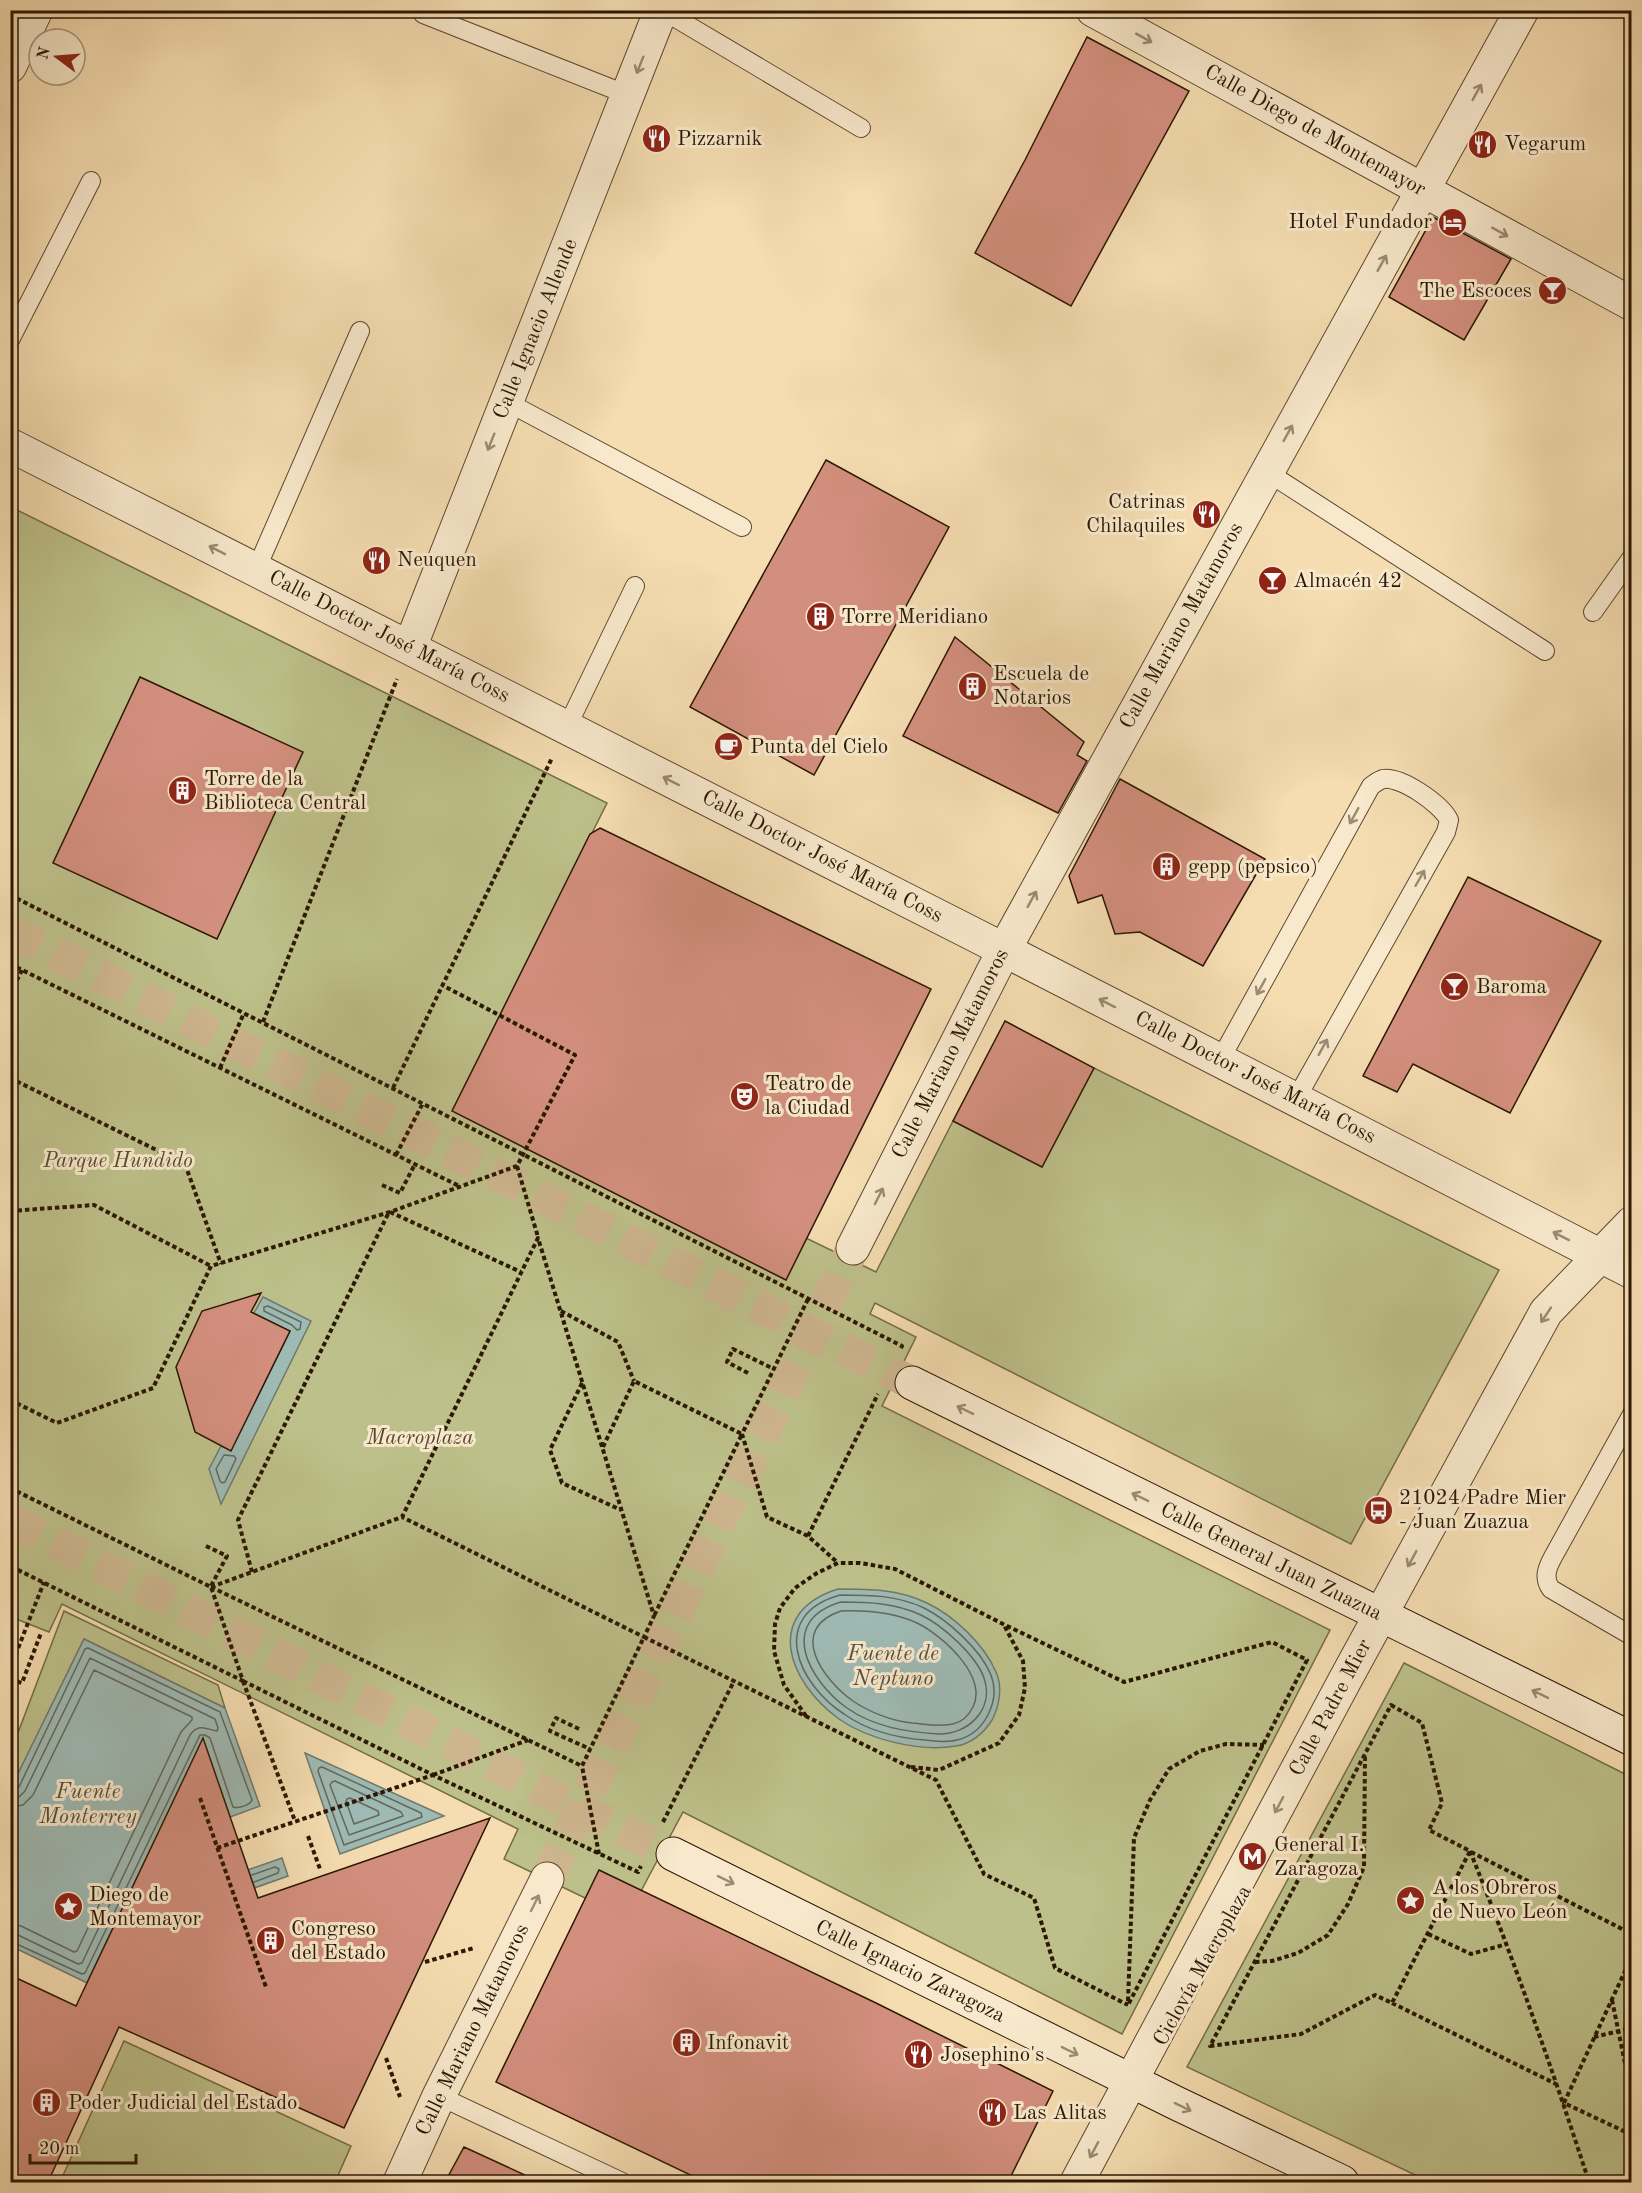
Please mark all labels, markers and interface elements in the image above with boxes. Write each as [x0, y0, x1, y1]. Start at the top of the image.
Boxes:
north arrow [27, 27, 87, 87]
one-way arrow [1135, 32, 1152, 44]
text: N [35, 45, 54, 62]
one-way arrow [634, 55, 645, 74]
street label: Calle Diego de Montemayor [1201, 61, 1429, 201]
one-way arrow [1471, 84, 1483, 101]
restaurant icon: Pizzarnik [640, 123, 672, 155]
restaurant icon: Vegarum [1467, 128, 1499, 160]
place label: Pizzarnik [677, 129, 762, 150]
place label: Vegarum [1504, 134, 1586, 155]
hotel icon: Hotel Fundador [1437, 206, 1469, 238]
place label: Hotel Fundador [1288, 212, 1432, 233]
one-way arrow [1490, 227, 1508, 238]
street label: Calle Ignacio Allende [490, 236, 582, 422]
one-way arrow [1377, 254, 1388, 272]
bar icon: The Escoces [1537, 275, 1569, 307]
place label: The Escoces [1419, 281, 1532, 302]
one-way arrow [1283, 425, 1294, 443]
one-way arrow [485, 432, 496, 450]
place label: Catrinas Chilaquiles [1086, 492, 1185, 537]
restaurant icon: Catrinas Chilaquiles [1190, 498, 1222, 530]
street label: Calle Mariano Matamoros [1116, 519, 1248, 733]
one-way arrow [208, 544, 226, 555]
restaurant icon: Neuquen [360, 544, 392, 576]
place label: Neuquen [397, 550, 477, 571]
bar icon: Almacén 42 [1256, 565, 1288, 597]
street label: Calle Doctor José María Coss [265, 567, 513, 707]
place label: Almacén 42 [1293, 571, 1402, 592]
building icon: Torre Meridiano [804, 601, 836, 633]
place label: Torre Meridiano [841, 607, 988, 628]
place label: Escuela de Notarios [993, 664, 1089, 709]
building icon: Escuela de Notarios [956, 670, 988, 702]
cafe icon: Punta del Cielo [713, 731, 745, 763]
place label: Punta del Cielo [750, 737, 888, 758]
place label: Torre de la Biblioteca Central [204, 769, 366, 814]
one-way arrow [663, 774, 681, 786]
building icon: Torre de la Biblioteca Central [167, 775, 199, 807]
street label: Calle Doctor José María Coss [698, 787, 946, 927]
one-way arrow [1348, 807, 1360, 824]
building icon: gepp (pepsico) [1151, 851, 1183, 883]
place label: gepp (pepsico) [1188, 857, 1318, 878]
one-way arrow [1414, 870, 1426, 887]
one-way arrow [1027, 890, 1038, 908]
street label: Calle Mariano Matamoros [889, 946, 1013, 1162]
bar icon: Baroma [1439, 971, 1471, 1003]
place label: Baroma [1476, 977, 1547, 998]
one-way arrow [1255, 978, 1267, 995]
one-way arrow [1098, 996, 1116, 1008]
street label: Calle Doctor José María Coss [1131, 1008, 1379, 1148]
one-way arrow [1318, 1039, 1329, 1057]
place label: Teatro de la Ciudad [765, 1074, 851, 1119]
theatre icon: Teatro de la Ciudad [728, 1080, 760, 1112]
park label: Parque Hundido [42, 1151, 193, 1172]
one-way arrow [874, 1188, 886, 1206]
one-way arrow [1552, 1230, 1570, 1241]
one-way arrow [1540, 1306, 1552, 1323]
one-way arrow [956, 1403, 974, 1415]
park label: Macroplaza [366, 1428, 473, 1449]
place label: 21024 Padre Mier - Juan Zuazua [1399, 1488, 1567, 1533]
one-way arrow [1131, 1490, 1149, 1502]
bus stop icon: 21024 Padre Mier - Juan Zuazua [1362, 1494, 1394, 1526]
street label: Calle General Juan Zuazua [1157, 1499, 1385, 1625]
one-way arrow [1405, 1551, 1417, 1568]
street label: Calle Padre Mier [1286, 1636, 1376, 1780]
water label: Fuente de Neptuno [846, 1643, 939, 1690]
one-way arrow [1531, 1688, 1549, 1700]
water label: Fuente Monterrey [38, 1781, 138, 1828]
one-way arrow [1272, 1795, 1284, 1813]
place label: General I. Zaragoza [1274, 1835, 1364, 1880]
metro station icon: General I. Zaragoza [1237, 1841, 1269, 1873]
one-way arrow [716, 1874, 734, 1886]
place label: A los Obreros de Nuevo León [1432, 1878, 1567, 1923]
street label: Ciclovía Macroplaza [1150, 1882, 1256, 2050]
place icon: A los Obreros de Nuevo León [1395, 1884, 1427, 1916]
place label: Diego de Montemayor [89, 1885, 202, 1930]
place icon: Diego de Montemayor [52, 1891, 84, 1923]
one-way arrow [530, 1895, 542, 1913]
street label: Calle Ignacio Zaragoza [812, 1917, 1008, 2027]
place label: Congreso del Estado [291, 1919, 386, 1964]
street label: Calle Mariano Matamoros [413, 1921, 533, 2139]
building icon: Congreso del Estado [254, 1925, 286, 1957]
building icon: Infonavit [670, 2027, 702, 2059]
place label: Infonavit [707, 2033, 789, 2054]
restaurant icon: Josephino's [903, 2039, 935, 2071]
place label: Josephino's [940, 2045, 1044, 2066]
one-way arrow [1060, 2045, 1078, 2057]
building icon: Poder Judicial del Estado [31, 2087, 63, 2119]
place label: Poder Judicial del Estado [68, 2093, 298, 2114]
restaurant icon: Las Alitas [976, 2097, 1008, 2129]
one-way arrow [1173, 2101, 1191, 2113]
place label: Las Alitas [1013, 2103, 1107, 2124]
scale bar [30, 2127, 136, 2165]
text: 20 m [39, 2140, 79, 2158]
one-way arrow [1088, 2141, 1100, 2158]

